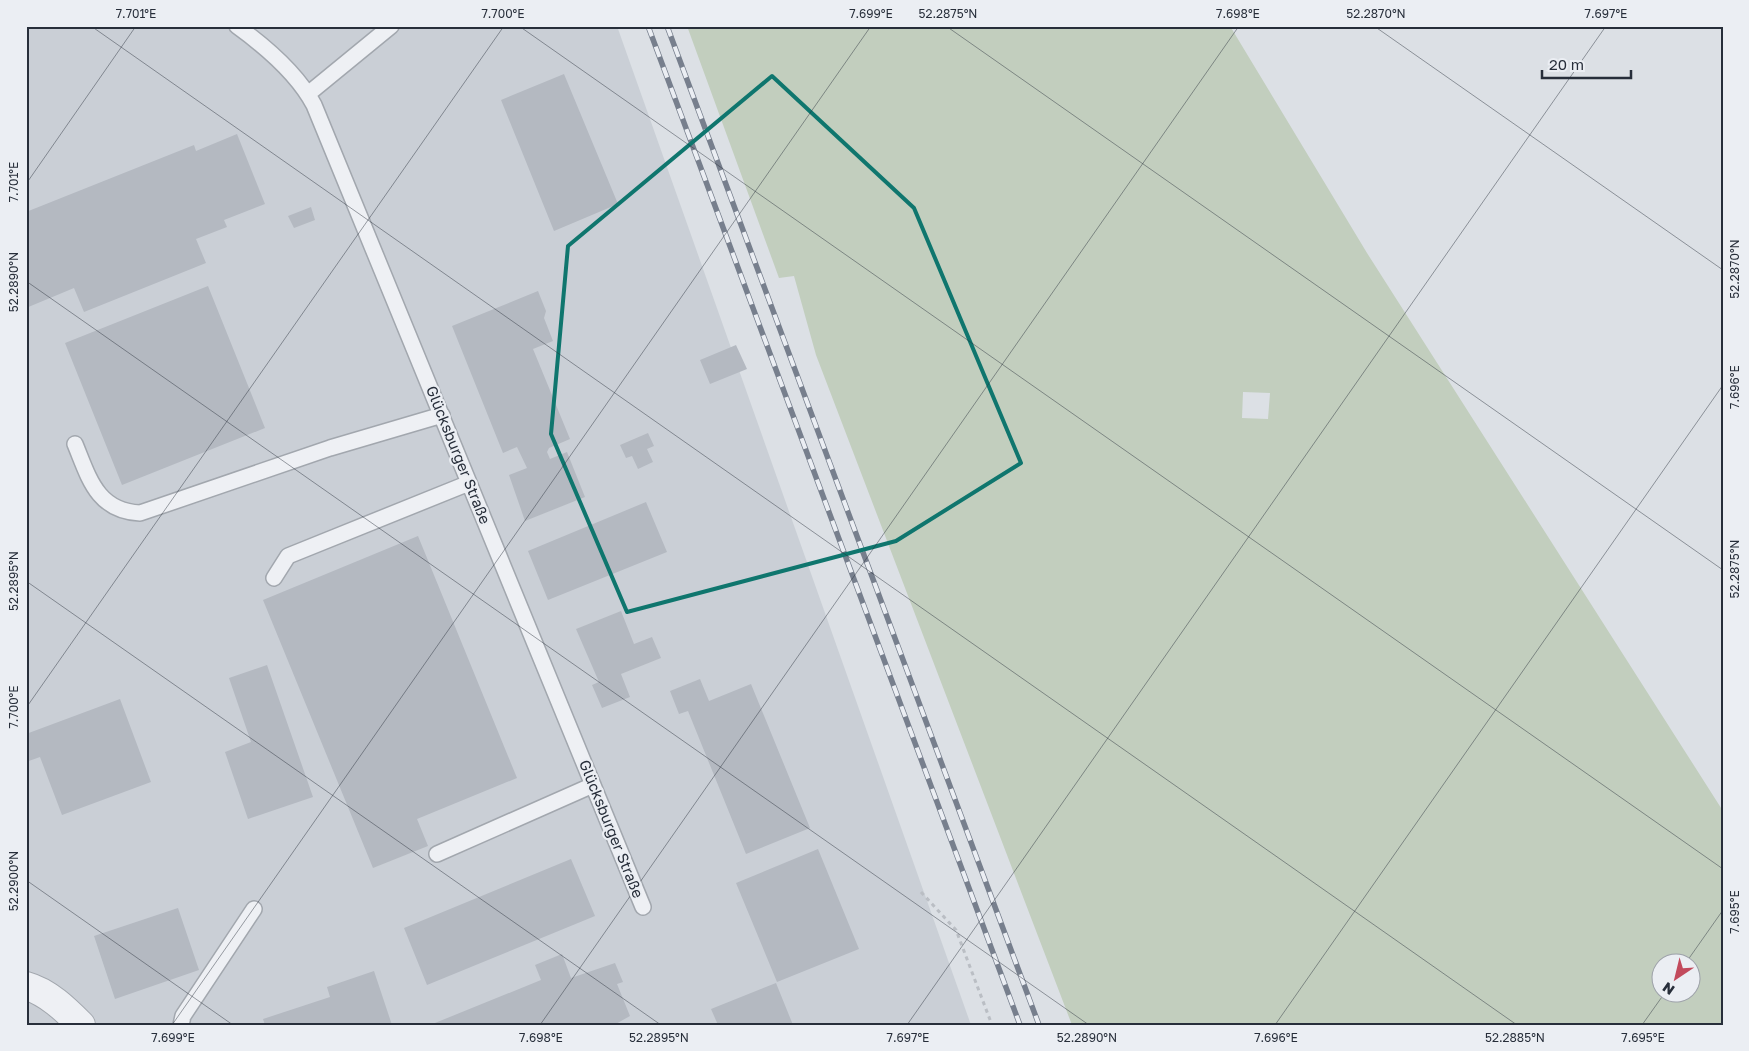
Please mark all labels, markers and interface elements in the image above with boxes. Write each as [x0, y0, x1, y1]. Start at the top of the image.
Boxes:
text: 7.701°E [116, 6, 156, 21]
text: 7.700°E [481, 6, 525, 21]
text: 7.699°E [849, 6, 893, 21]
text: 52.2875°N [919, 6, 977, 21]
text: 7.698°E [1216, 6, 1260, 21]
text: 52.2870°N [1346, 6, 1406, 21]
text: 7.697°E [1585, 6, 1627, 21]
scale bar [1542, 48, 1630, 80]
text: 20 m [1549, 55, 1584, 73]
text: 7.701°E [6, 162, 21, 202]
text: 52.2870°N [1727, 239, 1742, 299]
text: 52.2890°N [6, 252, 21, 312]
text: 7.696°E [1727, 365, 1742, 409]
street label: Glücksburger Straße [423, 383, 495, 527]
text: 52.2875°N [1727, 540, 1742, 598]
text: 52.2895°N [6, 551, 21, 611]
text: 7.700°E [6, 685, 21, 729]
street label: Glücksburger Straße [576, 757, 648, 901]
text: 52.2900°N [6, 851, 21, 911]
text: 7.695°E [1727, 890, 1742, 934]
north arrow [1652, 954, 1702, 1004]
text: N [1659, 979, 1677, 999]
text: 7.699°E [151, 1030, 195, 1045]
text: 7.698°E [519, 1030, 563, 1045]
text: 52.2895°N [629, 1030, 689, 1045]
text: 7.697°E [887, 1030, 929, 1045]
text: 52.2890°N [1057, 1030, 1117, 1045]
text: 7.696°E [1254, 1030, 1298, 1045]
text: 52.2885°N [1485, 1030, 1545, 1045]
text: 7.695°E [1621, 1030, 1665, 1045]

